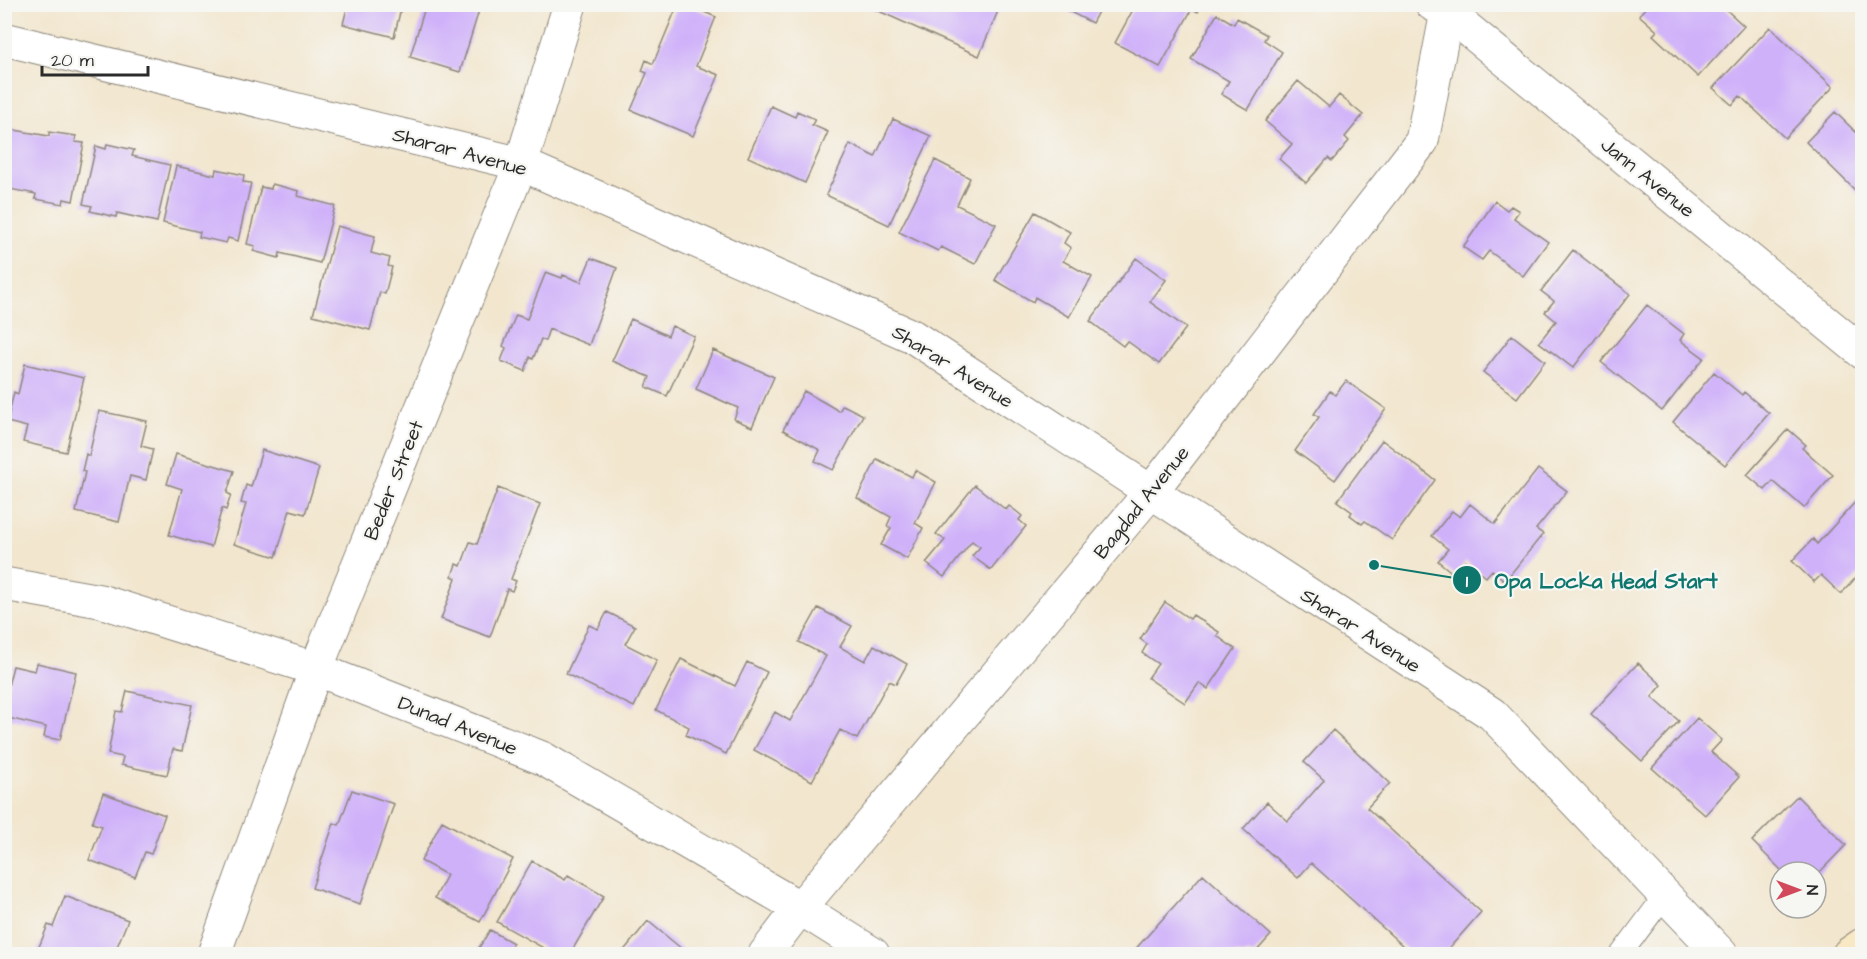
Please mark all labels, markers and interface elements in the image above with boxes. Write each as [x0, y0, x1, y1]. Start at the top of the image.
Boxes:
scale bar [42, 39, 148, 77]
text: 20 m [51, 48, 94, 73]
street label: Sharar Avenue [389, 121, 530, 183]
street label: Jann Avenue [1594, 131, 1701, 225]
street label: Sharar Avenue [886, 318, 1019, 415]
street label: Beder Street [357, 416, 431, 544]
street label: Bagdad Avenue [1087, 440, 1197, 566]
callout: Opa Locka Head Start [1452, 561, 1730, 600]
text: Opa Locka Head Start [1494, 567, 1718, 597]
text: 1 [1466, 569, 1469, 594]
street label: Sharar Avenue [1295, 581, 1426, 680]
street label: Dunad Avenue [394, 689, 522, 763]
north arrow [1768, 860, 1828, 920]
text: N [1801, 885, 1823, 895]

